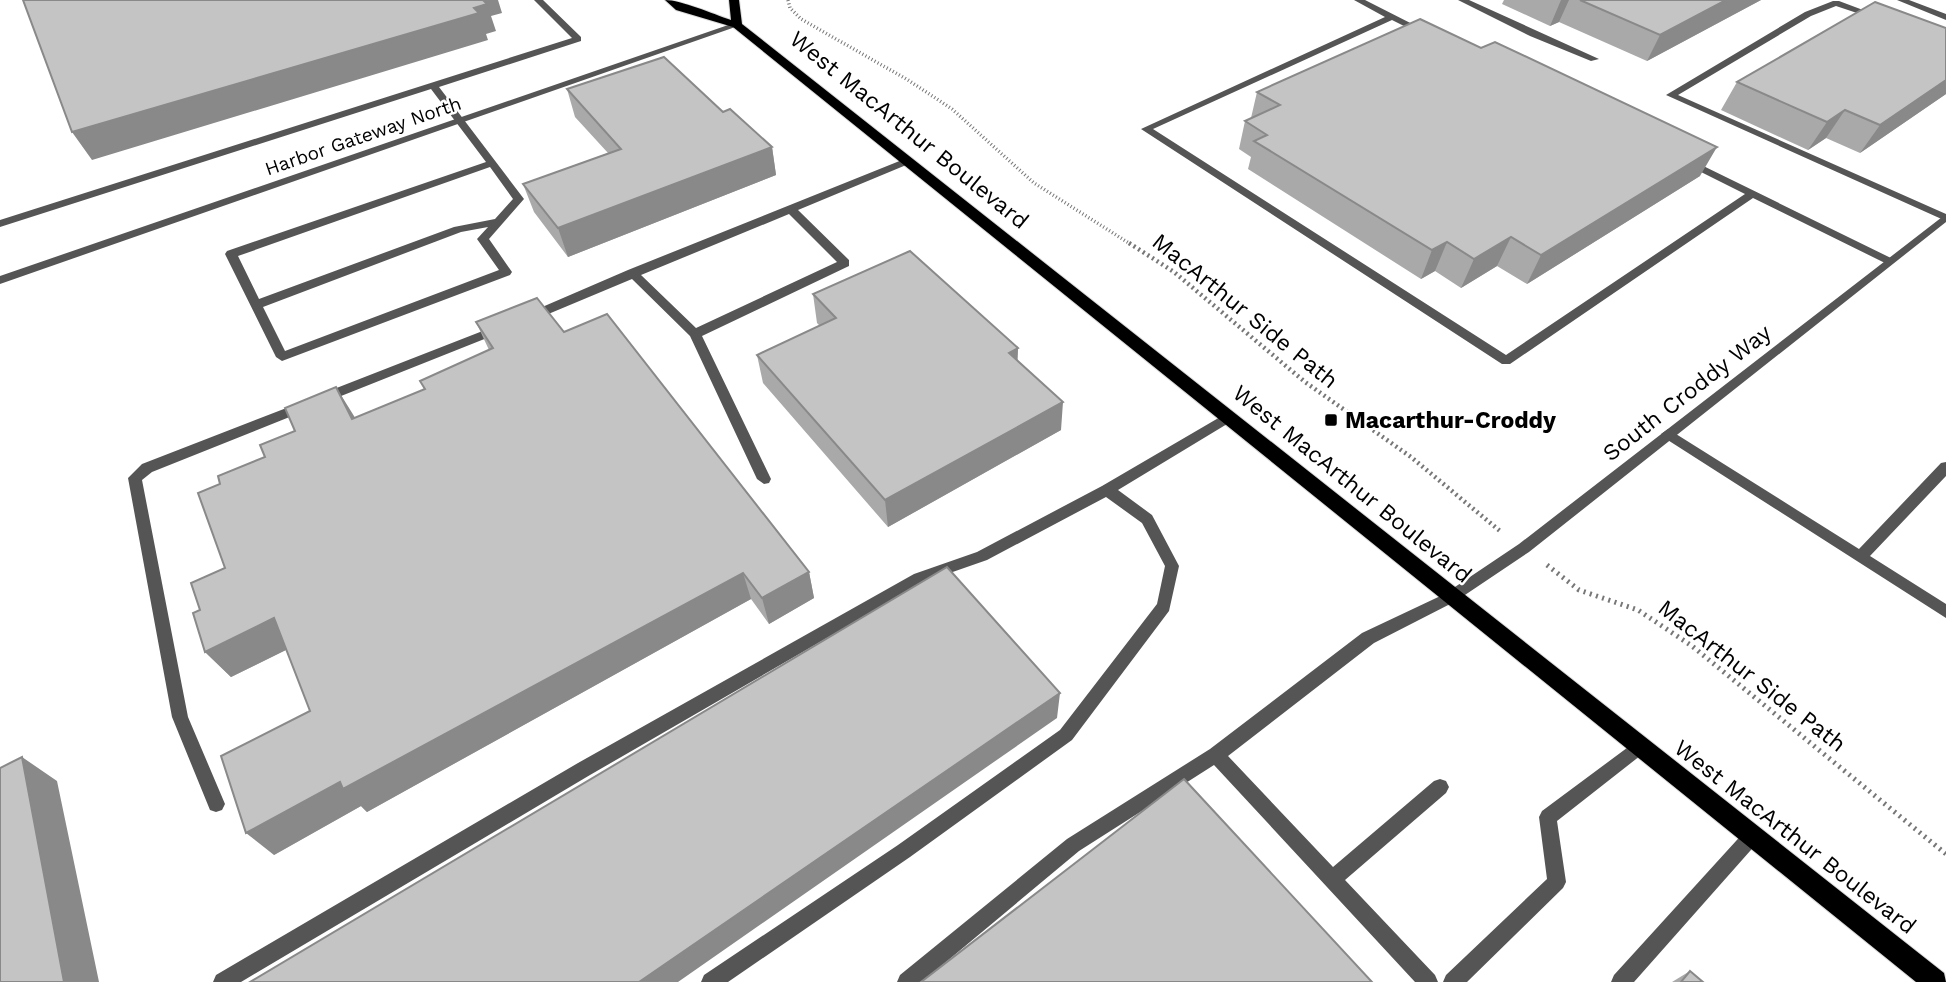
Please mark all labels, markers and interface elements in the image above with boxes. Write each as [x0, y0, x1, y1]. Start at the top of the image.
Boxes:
street label: West MacArthur Boulevard [784, 25, 1034, 235]
street label: Harbor Gateway North [262, 92, 464, 180]
street label: MacArthur Side Path [1147, 228, 1343, 394]
street label: South Croddy Way [1598, 319, 1777, 467]
street label: West MacArthur Boulevard [1227, 379, 1477, 589]
place label: Macarthur-Croddy [1345, 407, 1556, 434]
marker: Macarthur-Croddy [1323, 412, 1339, 428]
street label: MacArthur Side Path [1653, 594, 1851, 758]
street label: West MacArthur Boulevard [1669, 734, 1921, 940]

